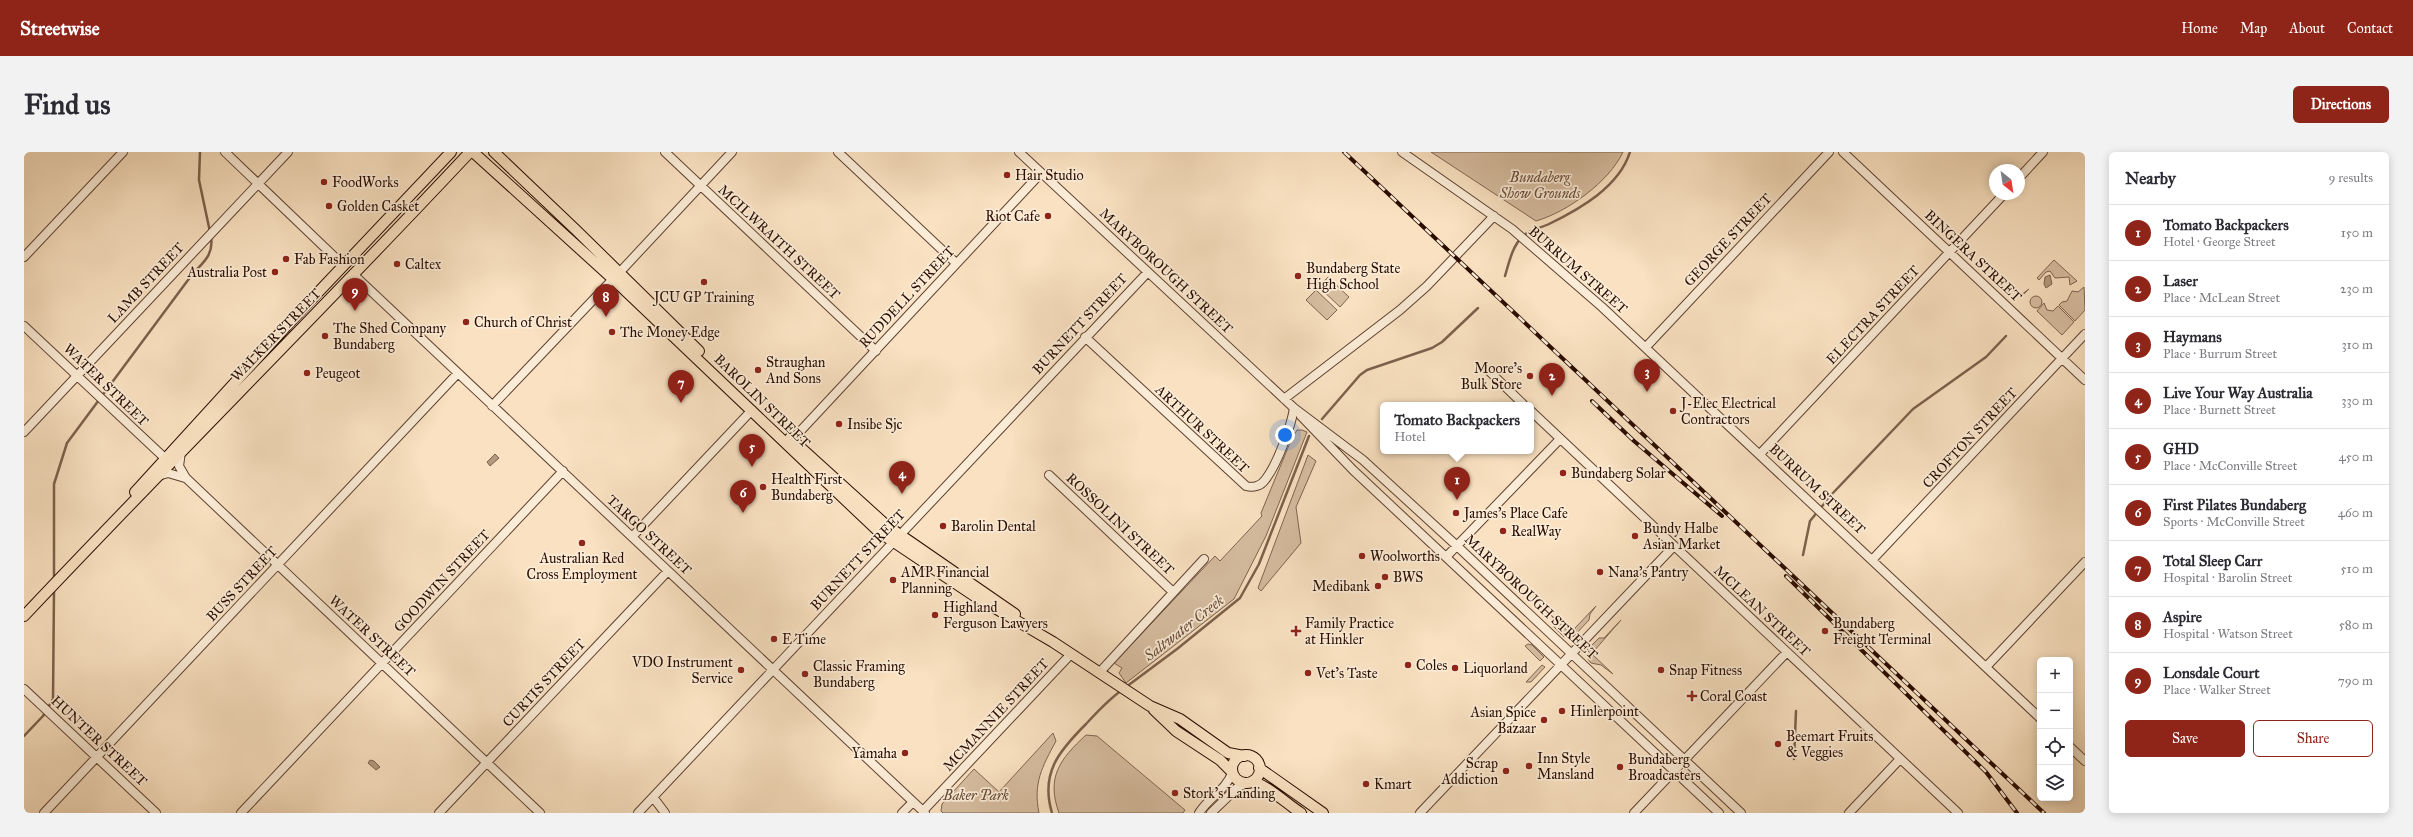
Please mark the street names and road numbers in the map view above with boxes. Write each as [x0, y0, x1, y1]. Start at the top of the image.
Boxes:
street label: MCILWRAITH STREET [715, 181, 844, 303]
street label: GEORGE STREET [1681, 190, 1776, 290]
street label: MARYBOROUGH STREET [1096, 205, 1236, 337]
street label: BINGERA STREET [1921, 207, 2025, 306]
street label: BURRUM STREET [1525, 223, 1631, 318]
street label: LAMB STREET [104, 239, 188, 327]
street label: RUDDELL STREET [855, 242, 959, 351]
street label: ELECTRA STREET [1823, 262, 1923, 368]
street label: BURNETT STREET [1029, 270, 1131, 378]
street label: WALKER STREET [227, 285, 325, 385]
street label: WATER STREET [60, 340, 152, 430]
street label: BAROLIN STREET [710, 351, 814, 452]
street label: ARTHUR STREET [1151, 381, 1253, 477]
street label: CROFTON STREET [1919, 384, 2021, 492]
street label: BURRUM STREET [1765, 440, 1869, 538]
street label: ROSSOLINI STREET [1063, 470, 1178, 579]
street label: TARGO STREET [603, 491, 695, 579]
street label: BURNETT STREET [807, 506, 909, 614]
street label: GOODWIN STREET [390, 526, 494, 636]
street label: MARYBOROUGH STREET [1461, 531, 1601, 663]
street label: BUSS STREET [203, 543, 281, 625]
street label: MCLEAN STREET [1710, 562, 1814, 660]
street label: WATER STREET [325, 592, 419, 680]
street label: CURTIS STREET [499, 635, 589, 731]
street label: MCMANNIE STREET [939, 655, 1053, 775]
street label: HUNTER STREET [48, 692, 151, 790]

